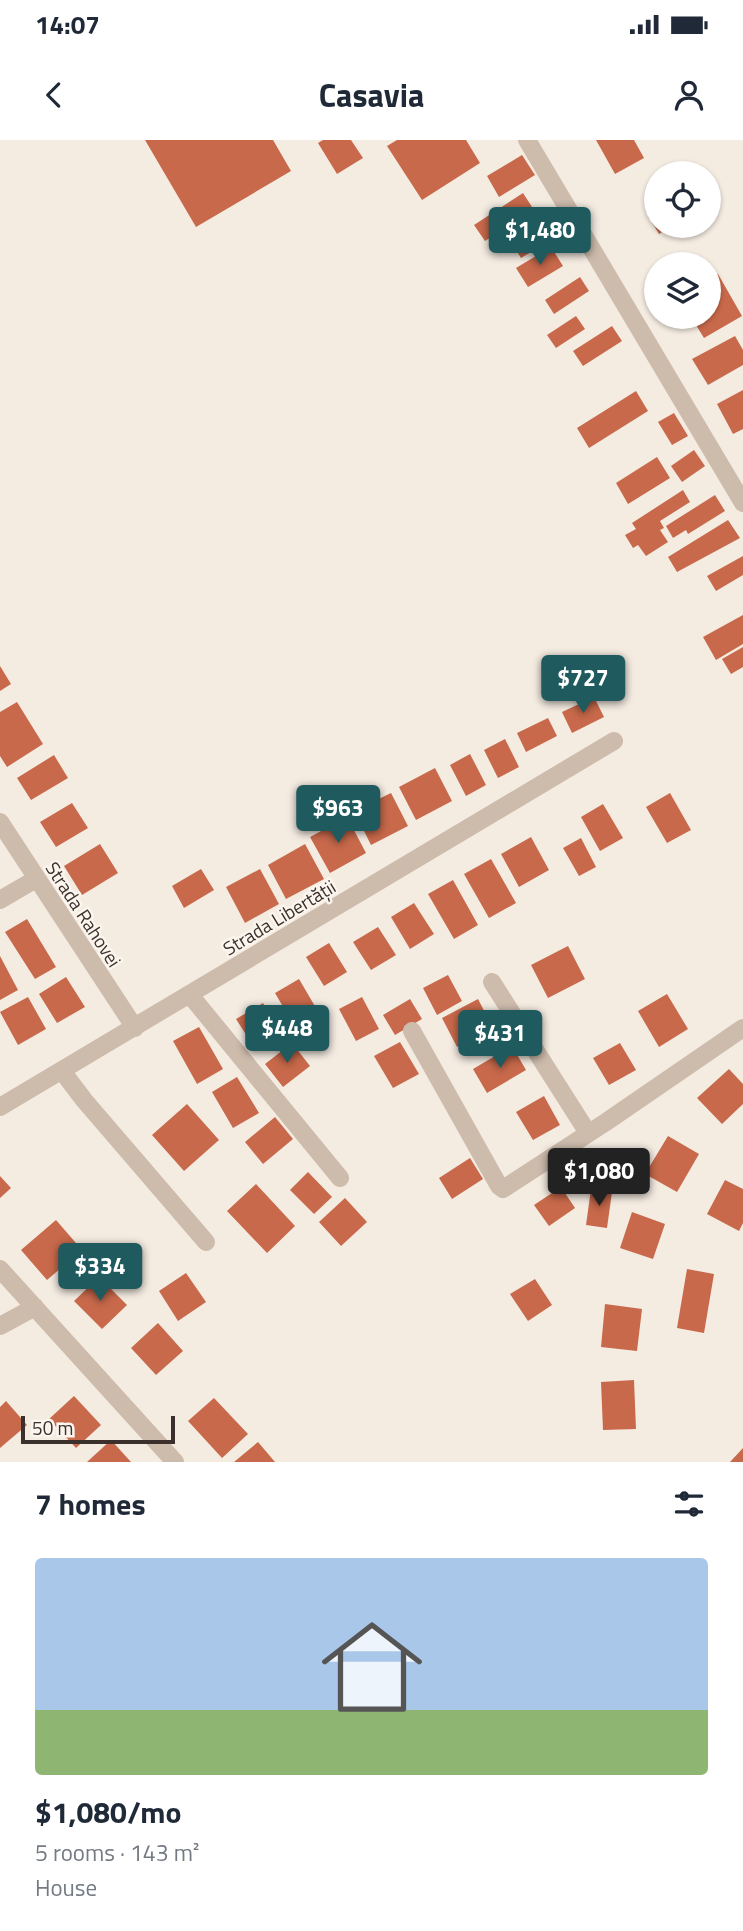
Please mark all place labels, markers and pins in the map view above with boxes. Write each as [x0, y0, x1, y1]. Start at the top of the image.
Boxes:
pin: $1,480 [483, 208, 597, 267]
pin: $727 [542, 656, 624, 715]
pin: $963 [297, 786, 379, 845]
pin: $448 [246, 1006, 328, 1065]
pin: $431 [459, 1010, 541, 1070]
pin: $1,080 [542, 1149, 656, 1208]
pin: $334 [59, 1244, 141, 1303]

